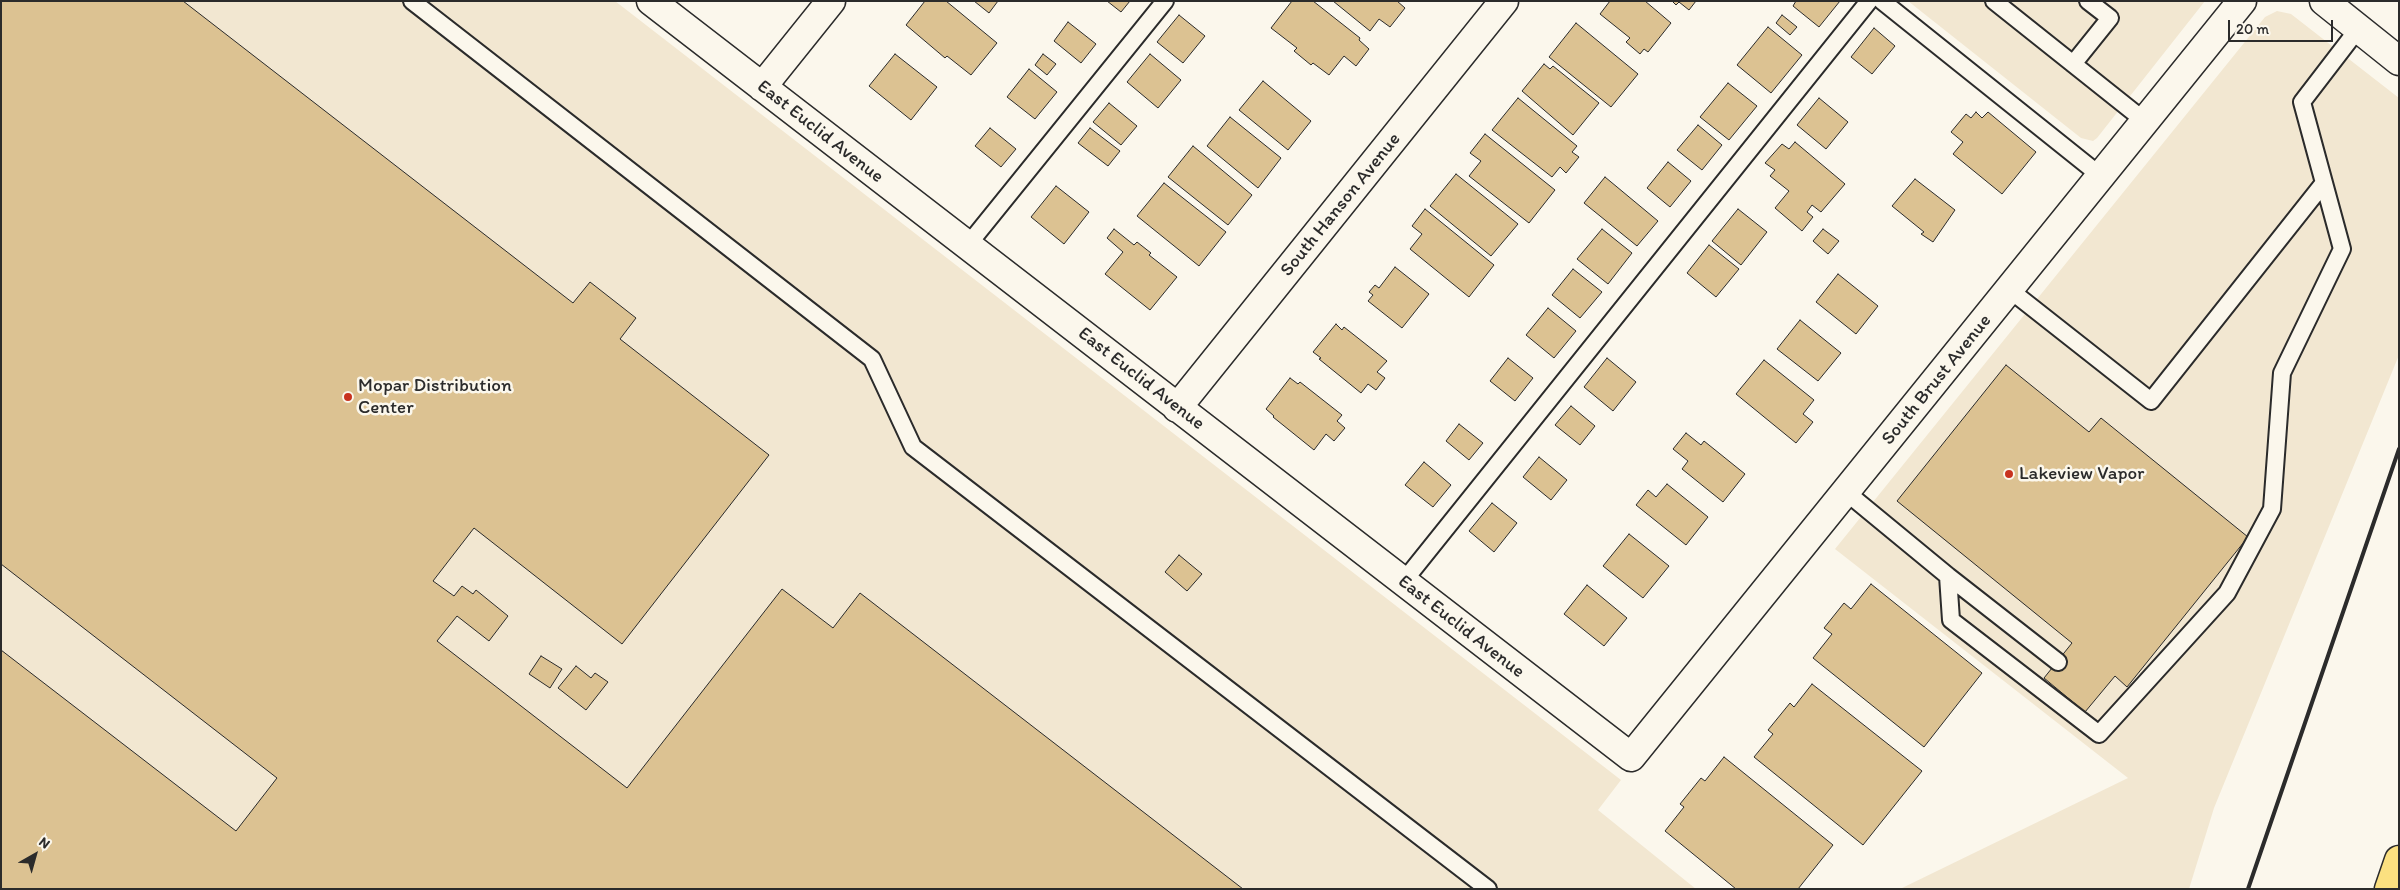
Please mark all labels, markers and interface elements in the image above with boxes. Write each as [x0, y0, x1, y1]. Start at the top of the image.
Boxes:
scale bar [2230, 10, 2335, 42]
text: 20 m [2236, 20, 2269, 38]
street label: East Euclid Avenue [752, 76, 888, 188]
street label: South Hanson Avenue [1276, 129, 1406, 281]
street label: South Brust Avenue [1877, 310, 1997, 450]
street label: East Euclid Avenue [1073, 323, 1209, 435]
place label: Mopar Distribution Center [358, 375, 512, 419]
marker: Mopar Distribution Center [342, 391, 354, 403]
place label: Lakeview Vapor [2019, 463, 2144, 485]
marker: Lakeview Vapor [2003, 468, 2015, 480]
street label: East Euclid Avenue [1393, 571, 1529, 683]
north arrow [10, 830, 60, 880]
text: N [36, 833, 53, 852]

